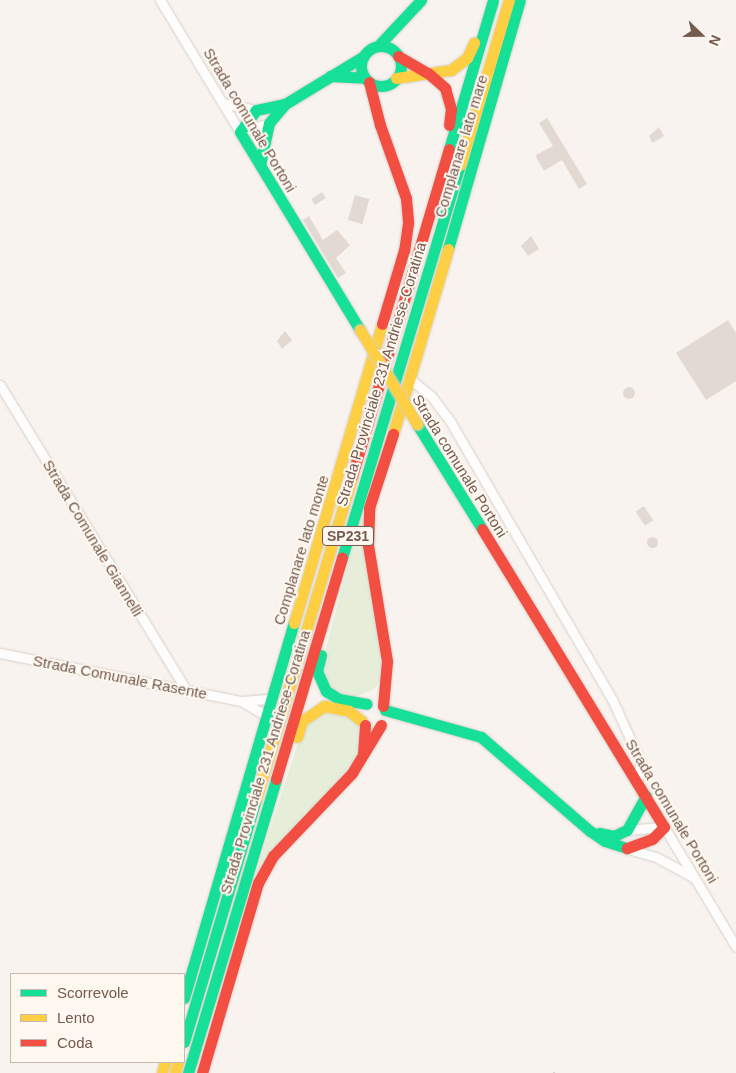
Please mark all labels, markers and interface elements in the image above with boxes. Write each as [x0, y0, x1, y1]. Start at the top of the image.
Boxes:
north arrow [676, 10, 726, 60]
text: N [706, 33, 724, 48]
street label: Strada comunale Portoni [200, 45, 300, 195]
street label: Complanare lato mare [431, 72, 491, 220]
street label: Strada Provinciale 231 Andriese-Coratina [332, 239, 430, 509]
street label: Strada comunale Portoni [409, 391, 511, 541]
street label: Strada Comunale Giannelli [39, 457, 147, 619]
street label: Complanare lato monte [270, 473, 332, 627]
road number: SP231 [322, 524, 374, 548]
street label: Strada Provinciale 231 Andriese-Coratina [216, 627, 314, 897]
street label: Strada Comunale Rasente [32, 651, 208, 703]
street label: Strada comunale Portoni [622, 736, 722, 886]
legend [10, 973, 185, 1063]
text: Scorrevole [57, 984, 129, 1001]
text: Lento [57, 1009, 95, 1026]
text: Coda [57, 1034, 93, 1051]

